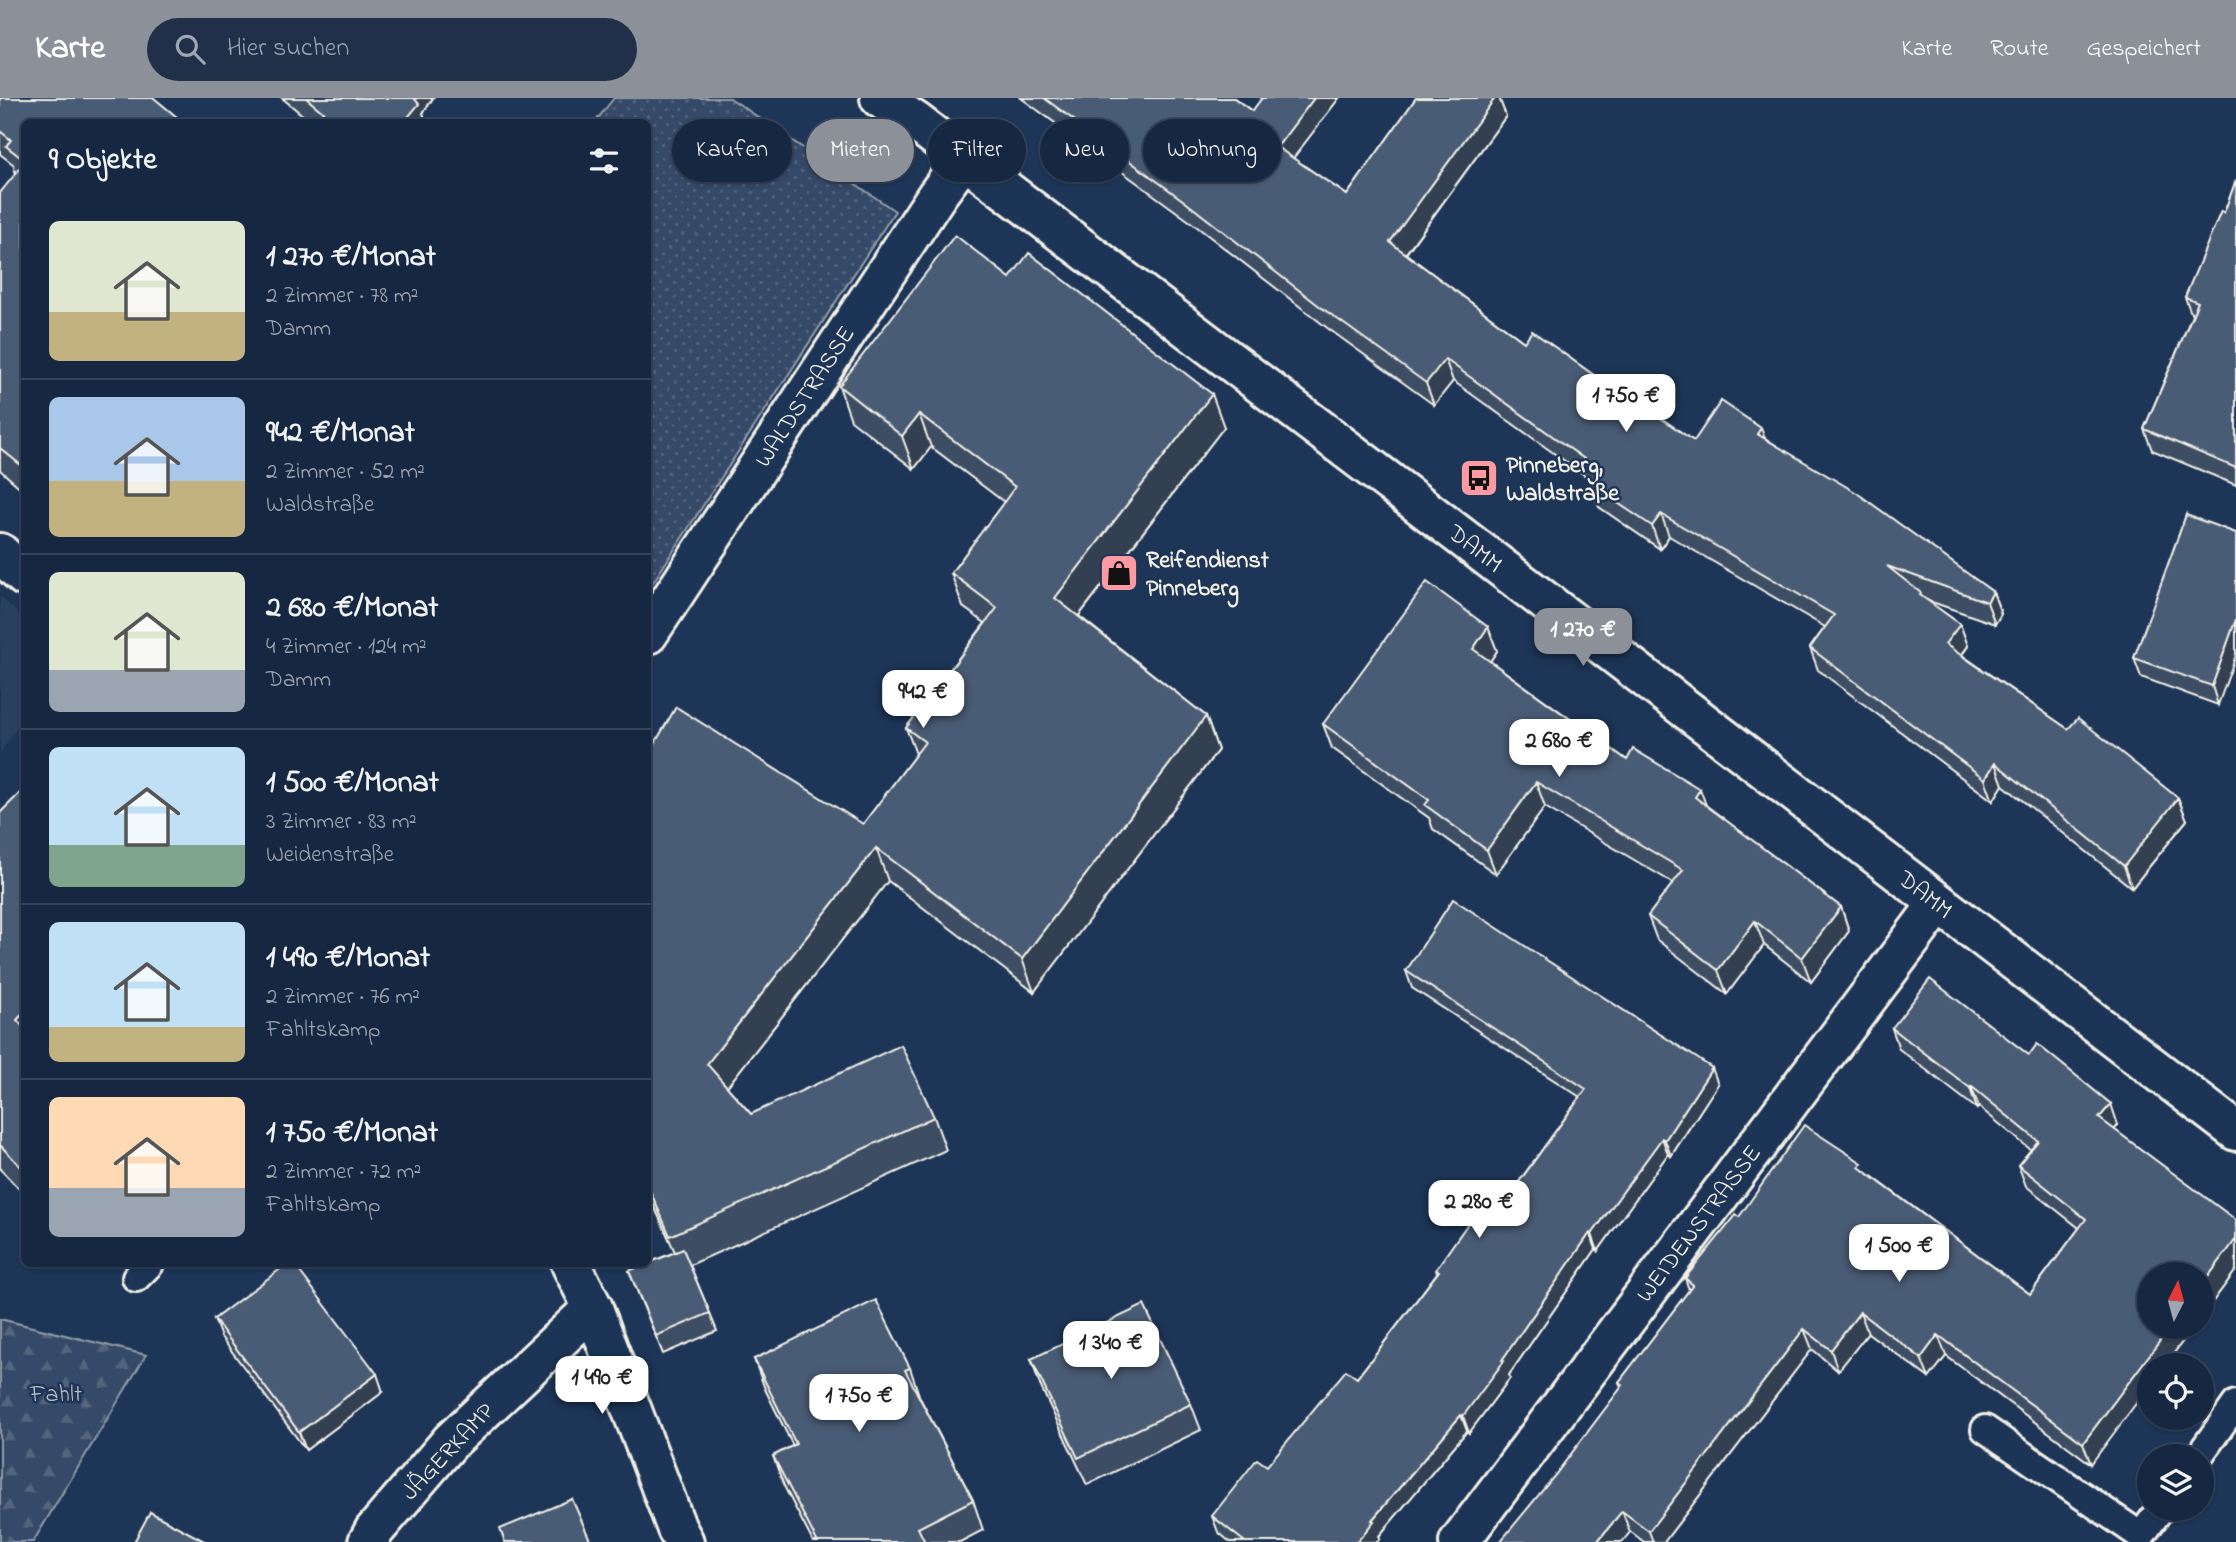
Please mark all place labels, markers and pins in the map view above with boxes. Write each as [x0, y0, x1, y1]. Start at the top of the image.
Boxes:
pin: 1 750 € [1561, 374, 1691, 434]
place label: Pinneberg, Waldstraße [1506, 449, 1620, 512]
bus stop icon: Pinneberg, Waldstraße [1458, 457, 1500, 499]
place label: Reifendienst Pinneberg [1146, 544, 1270, 608]
shop icon: Reifendienst Pinneberg [1098, 552, 1140, 594]
pin: 1 270 € [1518, 608, 1648, 668]
pin: 942 € [874, 670, 972, 730]
pin: 2 680 € [1494, 720, 1624, 779]
pin: 2 280 € [1414, 1180, 1544, 1240]
pin: 1 500 € [1834, 1224, 1964, 1284]
pin: 1 340 € [1046, 1322, 1176, 1381]
pin: 1 490 € [537, 1356, 667, 1416]
pin: 1 750 € [794, 1374, 924, 1434]

